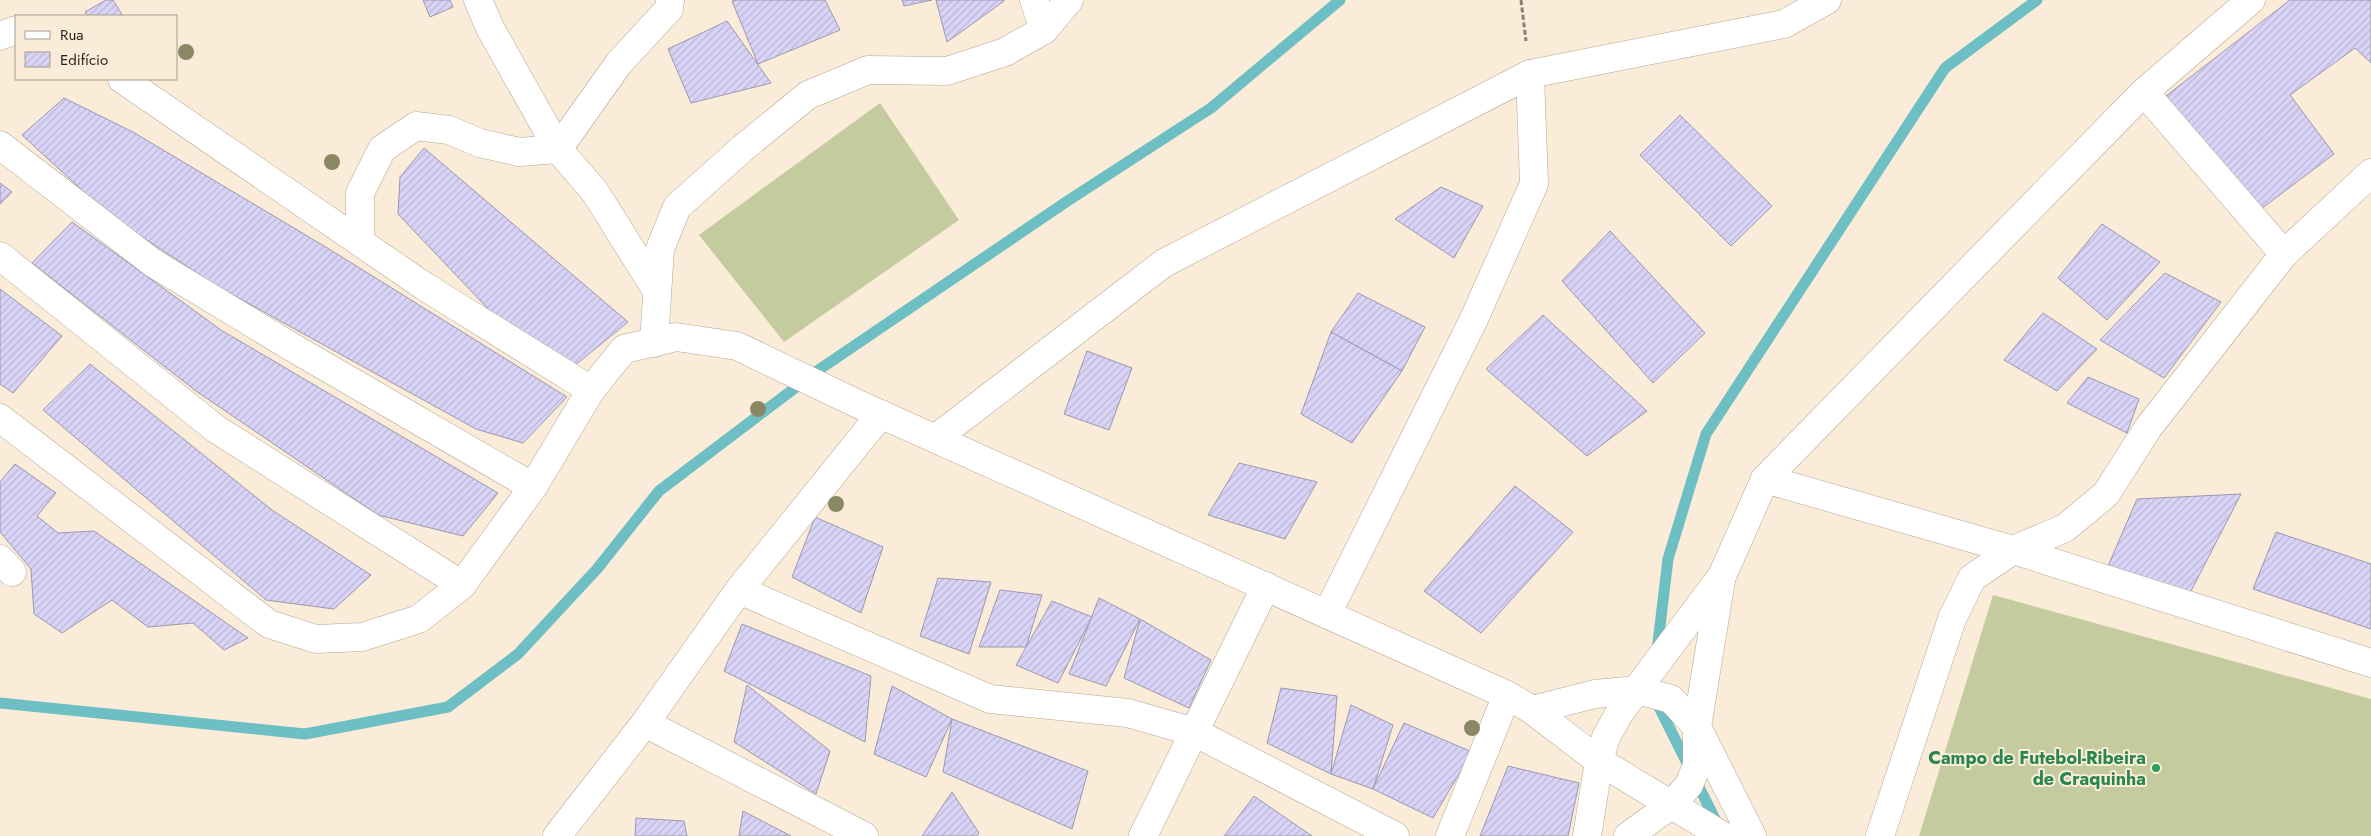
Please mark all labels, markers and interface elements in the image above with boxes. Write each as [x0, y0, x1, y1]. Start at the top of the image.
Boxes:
legend [15, 15, 178, 80]
text: Rua [60, 24, 84, 46]
text: Edifício [60, 49, 108, 71]
place label: Campo de Futebol-Ribeira de Craquinha [1928, 745, 2146, 792]
marker: Campo de Futebol-Ribeira de Craquinha [2150, 762, 2162, 774]

